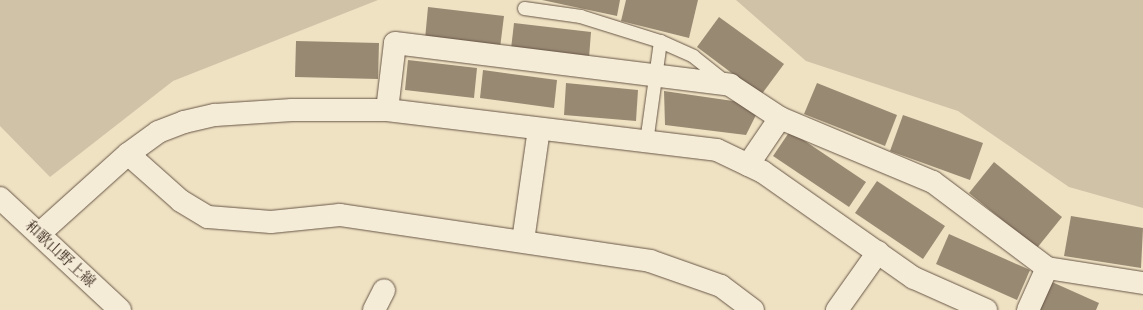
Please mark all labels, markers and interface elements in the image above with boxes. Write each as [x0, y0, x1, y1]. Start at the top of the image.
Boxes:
street label: 和歌山野上線 [21, 217, 99, 291]

